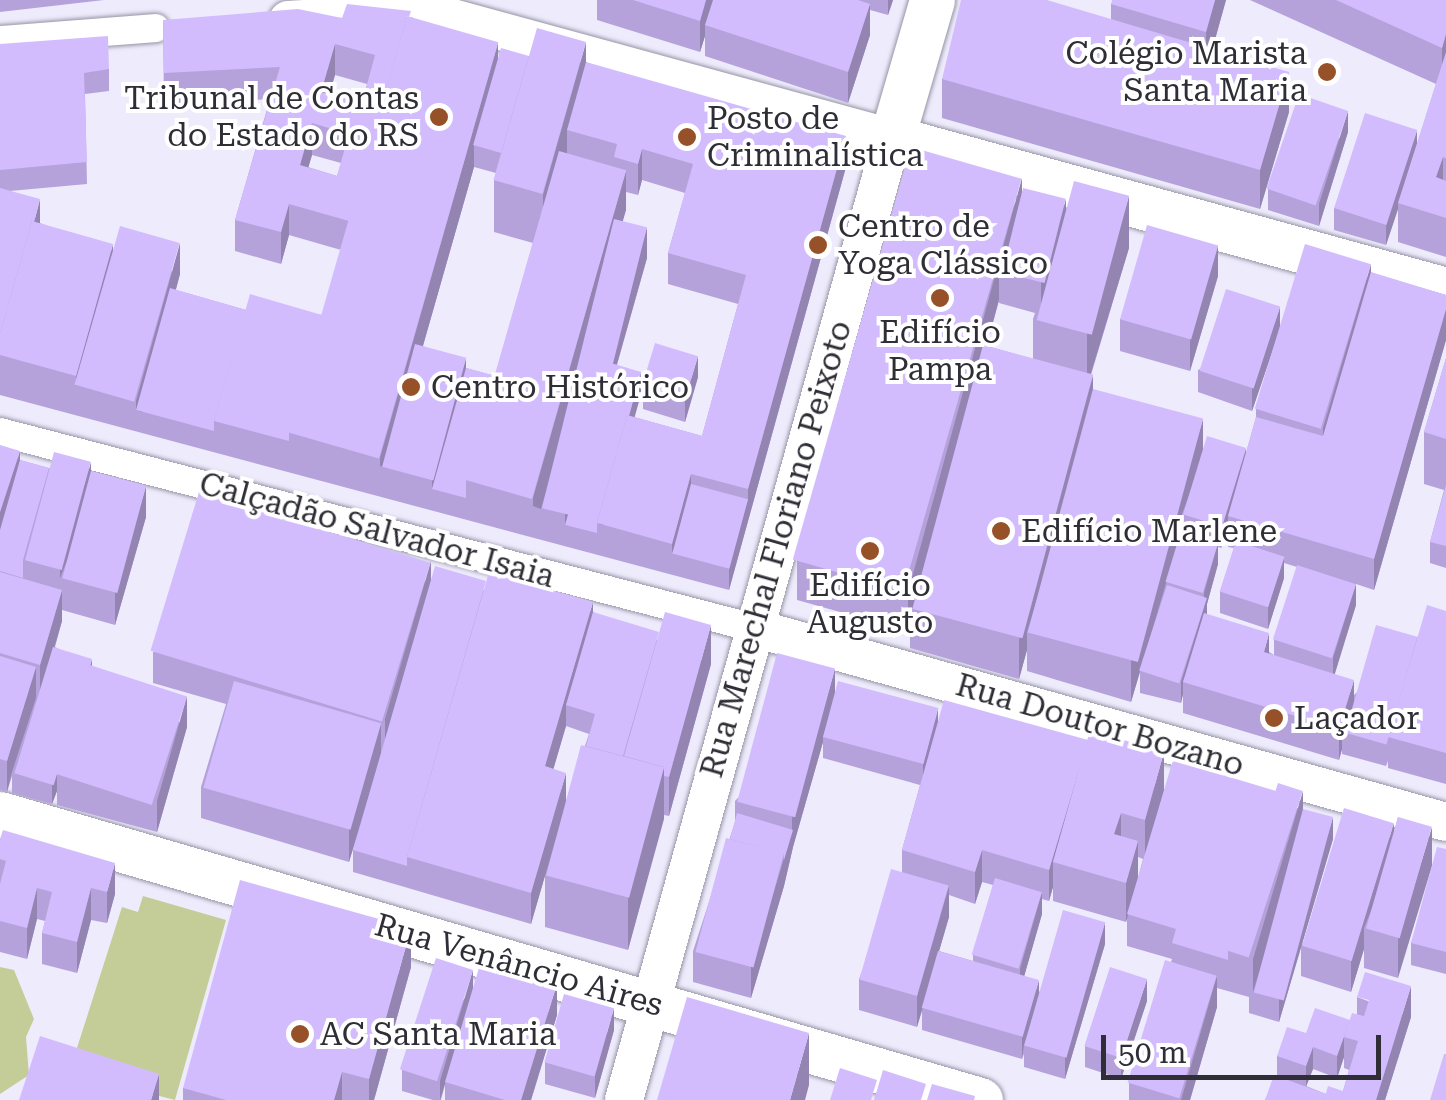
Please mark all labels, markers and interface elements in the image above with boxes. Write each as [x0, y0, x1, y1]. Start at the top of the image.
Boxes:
place label: Colégio Marista Santa Maria [1065, 35, 1307, 110]
marker: Colégio Marista Santa Maria [1316, 61, 1338, 83]
place label: Tribunal de Contas do Estado do RS [124, 80, 419, 155]
place label: Posto de Criminalística [707, 100, 924, 175]
marker: Tribunal de Contas do Estado do RS [428, 106, 450, 128]
marker: Posto de Criminalística [676, 126, 698, 148]
place label: Centro de Yoga Clássico [838, 208, 1048, 283]
marker: Centro de Yoga Clássico [807, 234, 829, 256]
marker: Edifício Pampa [929, 287, 951, 309]
place label: Edifício Pampa [879, 314, 1001, 389]
street label: Rua Marechal Floriano Peixoto [692, 316, 860, 782]
place label: Centro Histórico [431, 368, 689, 406]
marker: Centro Histórico [400, 376, 422, 398]
street label: Calçadão Salvador Isaia [195, 464, 559, 596]
place label: Edifício Marlene [1021, 512, 1277, 550]
marker: Edifício Marlene [990, 520, 1012, 542]
marker: Edifício Augusto [859, 540, 881, 562]
place label: Edifício Augusto [807, 567, 933, 642]
street label: Rua Doutor Bozano [952, 665, 1248, 785]
place label: Laçador [1294, 699, 1419, 737]
marker: Laçador [1263, 707, 1285, 729]
street label: Rua Venâncio Aires [371, 905, 667, 1025]
place label: AC Santa Maria [320, 1015, 556, 1053]
scale bar [1106, 1015, 1386, 1077]
marker: AC Santa Maria [289, 1023, 311, 1045]
text: 50 m [1118, 1035, 1187, 1070]

